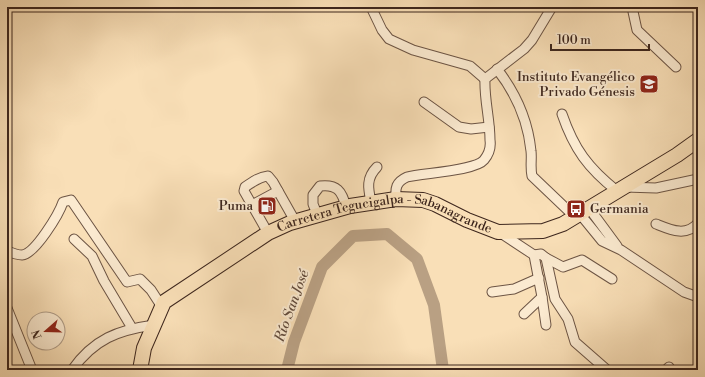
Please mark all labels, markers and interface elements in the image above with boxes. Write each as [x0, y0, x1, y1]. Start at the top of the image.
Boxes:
scale bar [551, 26, 649, 52]
text: 100 m [557, 33, 591, 48]
place label: Instituto Evangélico Privado Génesis [517, 69, 635, 100]
school or university icon: Instituto Evangélico Privado Génesis [638, 73, 660, 95]
text: Carretera Tegucigalpa - Sabanagrande [274, 191, 495, 237]
fuel station icon: Puma [256, 195, 278, 217]
place label: Puma [219, 198, 253, 214]
bus stop icon: Germania [565, 198, 587, 220]
place label: Germania [590, 201, 649, 217]
street label: Carretera Tegucigalpa - Sabanagrande [273, 223, 497, 239]
water label: Río San José [270, 266, 314, 345]
north arrow [26, 311, 66, 351]
text: N [29, 327, 46, 341]

